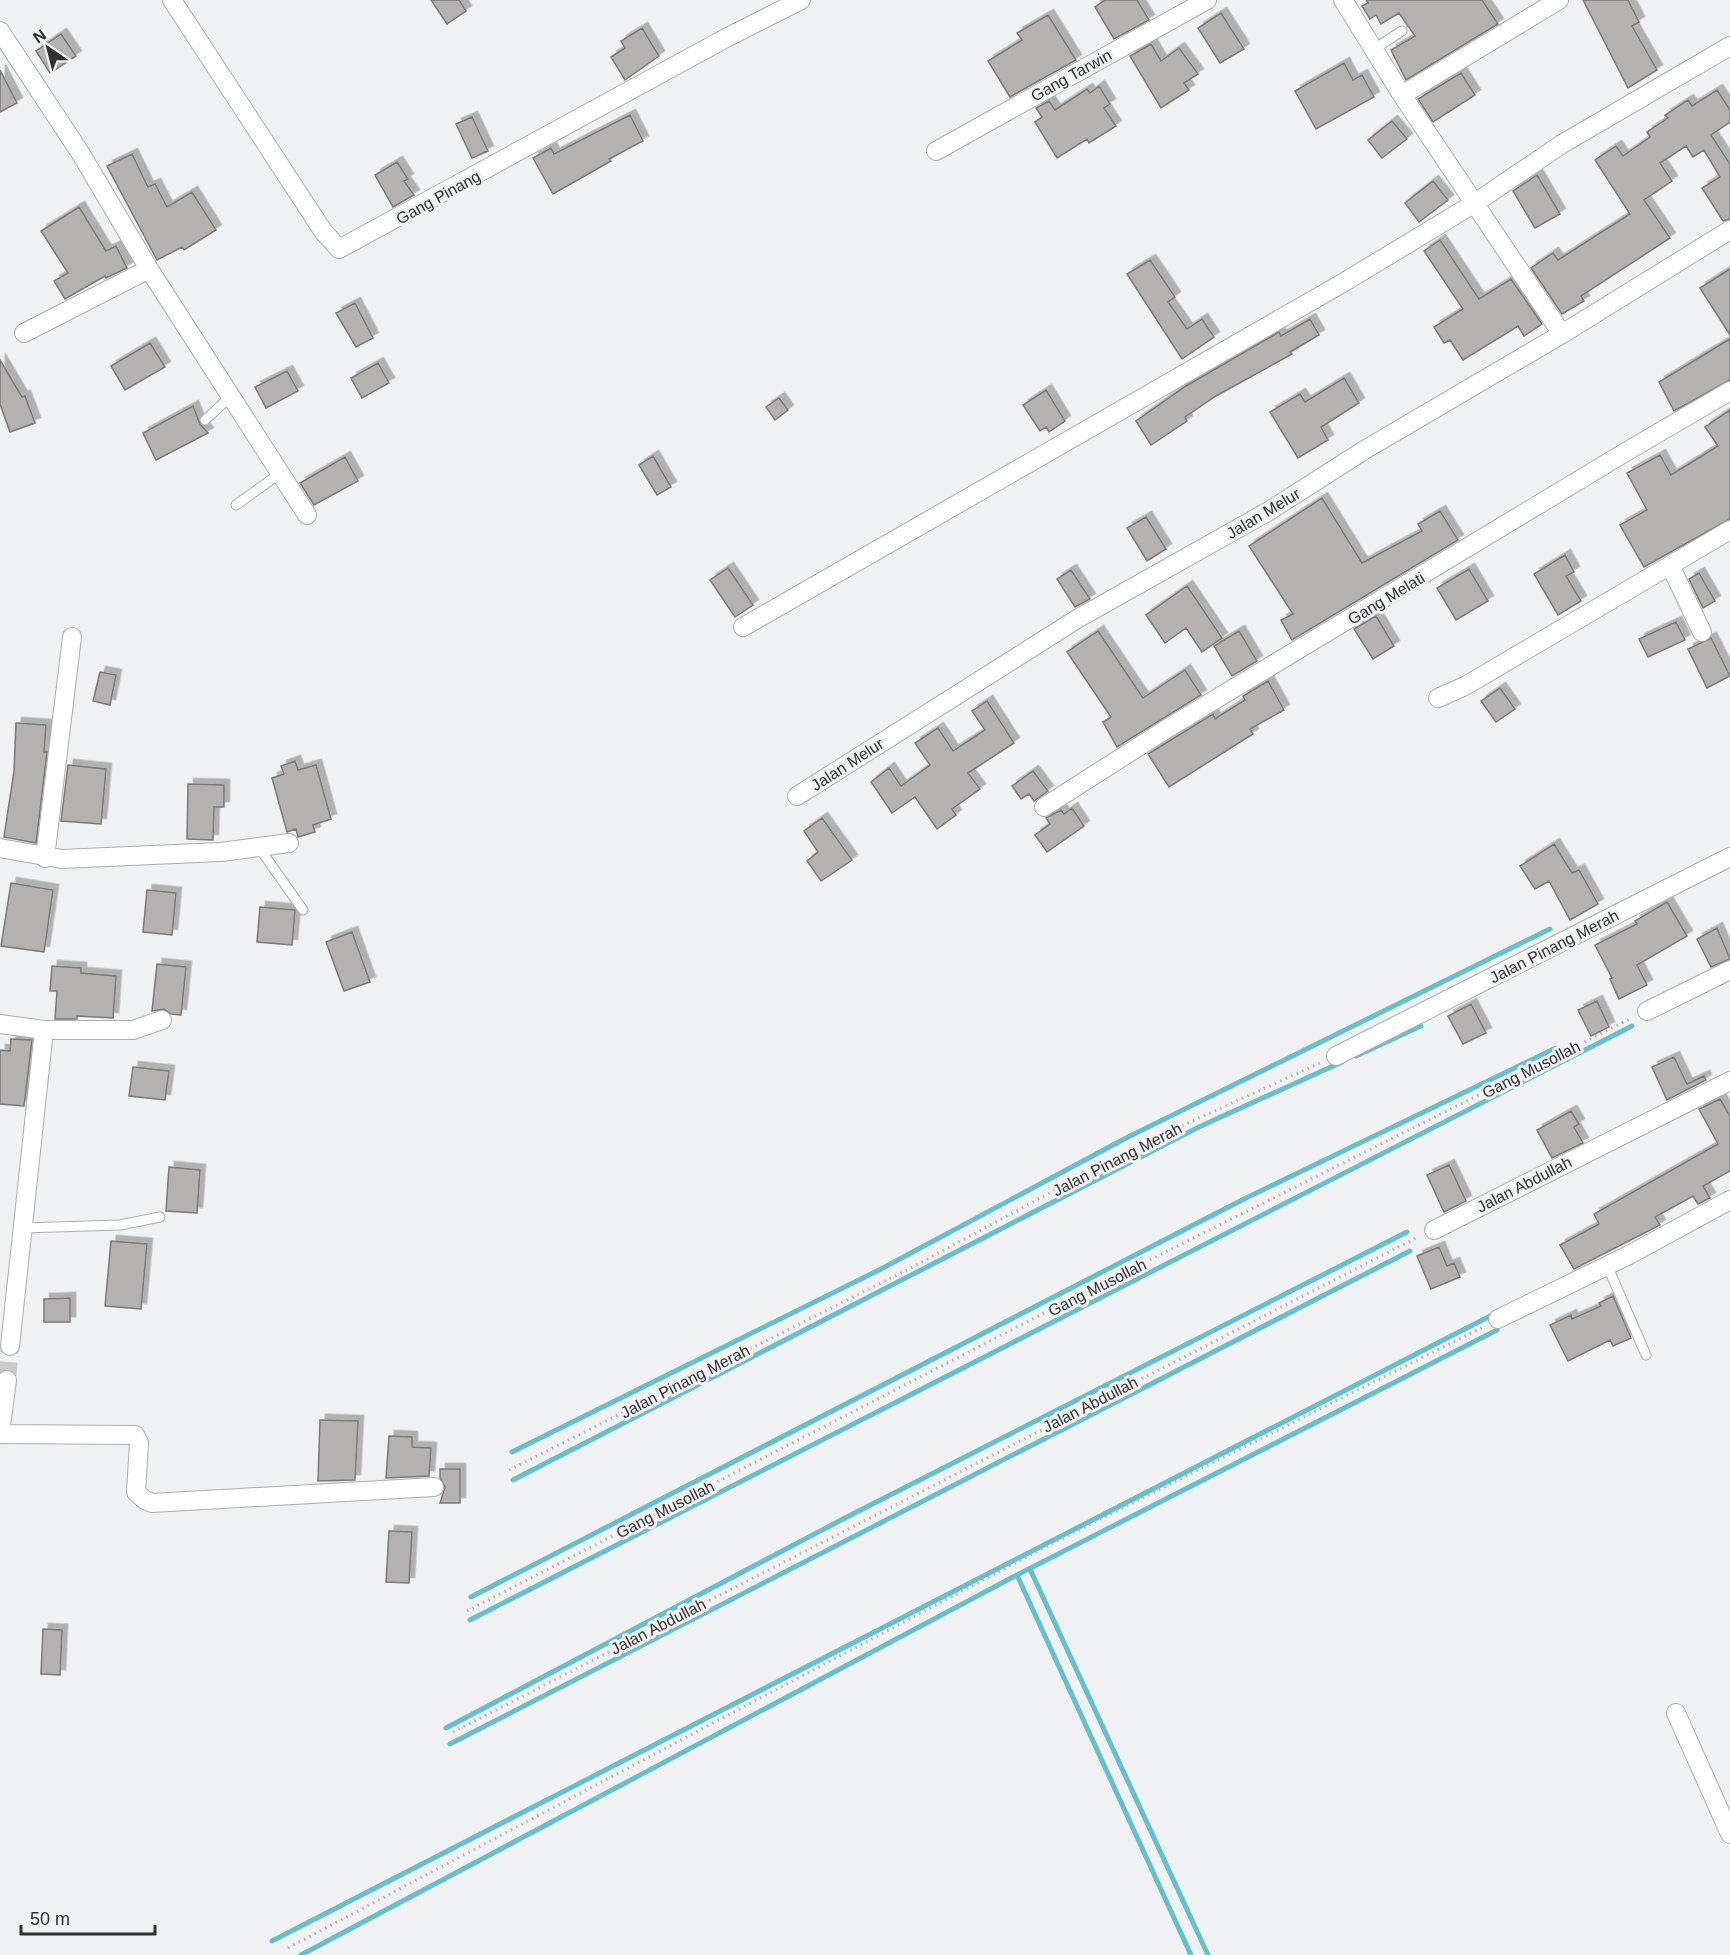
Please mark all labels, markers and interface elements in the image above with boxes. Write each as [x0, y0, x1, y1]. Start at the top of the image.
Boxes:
north arrow [18, 18, 78, 78]
text: N [30, 26, 49, 46]
street label: Gang Tarwin [1028, 46, 1115, 105]
street label: Gang Pinang [393, 167, 483, 228]
street label: Jalan Melur [1223, 484, 1304, 542]
street label: Gang Melati [1345, 569, 1428, 628]
street label: Jalan Melur [808, 734, 887, 794]
street label: Jalan Pinang Merah [1487, 907, 1621, 986]
street label: Gang Musollah [1479, 1037, 1583, 1101]
street label: Jalan Pinang Merah [1050, 1120, 1184, 1199]
street label: Jalan Abdullah [1474, 1153, 1574, 1216]
street label: Gang Musollah [1045, 1255, 1149, 1319]
street label: Jalan Pinang Merah [618, 1342, 752, 1421]
street label: Jalan Abdullah [1040, 1373, 1140, 1436]
street label: Gang Musollah [613, 1477, 717, 1541]
street label: Jalan Abdullah [608, 1595, 708, 1658]
scale bar [21, 1898, 154, 1936]
text: 50 m [30, 1909, 70, 1929]

